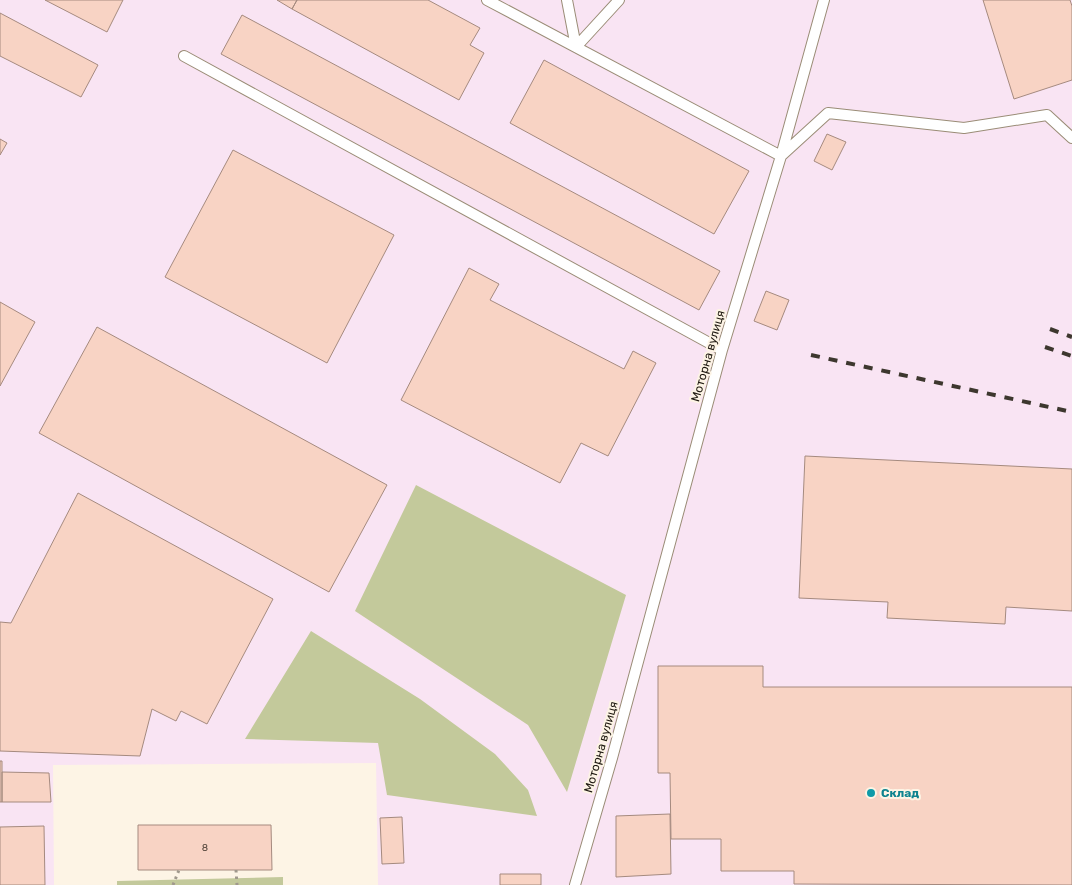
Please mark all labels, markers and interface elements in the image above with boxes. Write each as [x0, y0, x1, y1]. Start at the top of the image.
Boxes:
street label: Моторна вулиця [688, 309, 728, 403]
street label: Моторна вулиця [581, 700, 621, 794]
place label: Склад [881, 786, 919, 800]
marker: Склад [865, 787, 877, 799]
house number: 8 [202, 842, 208, 854]

